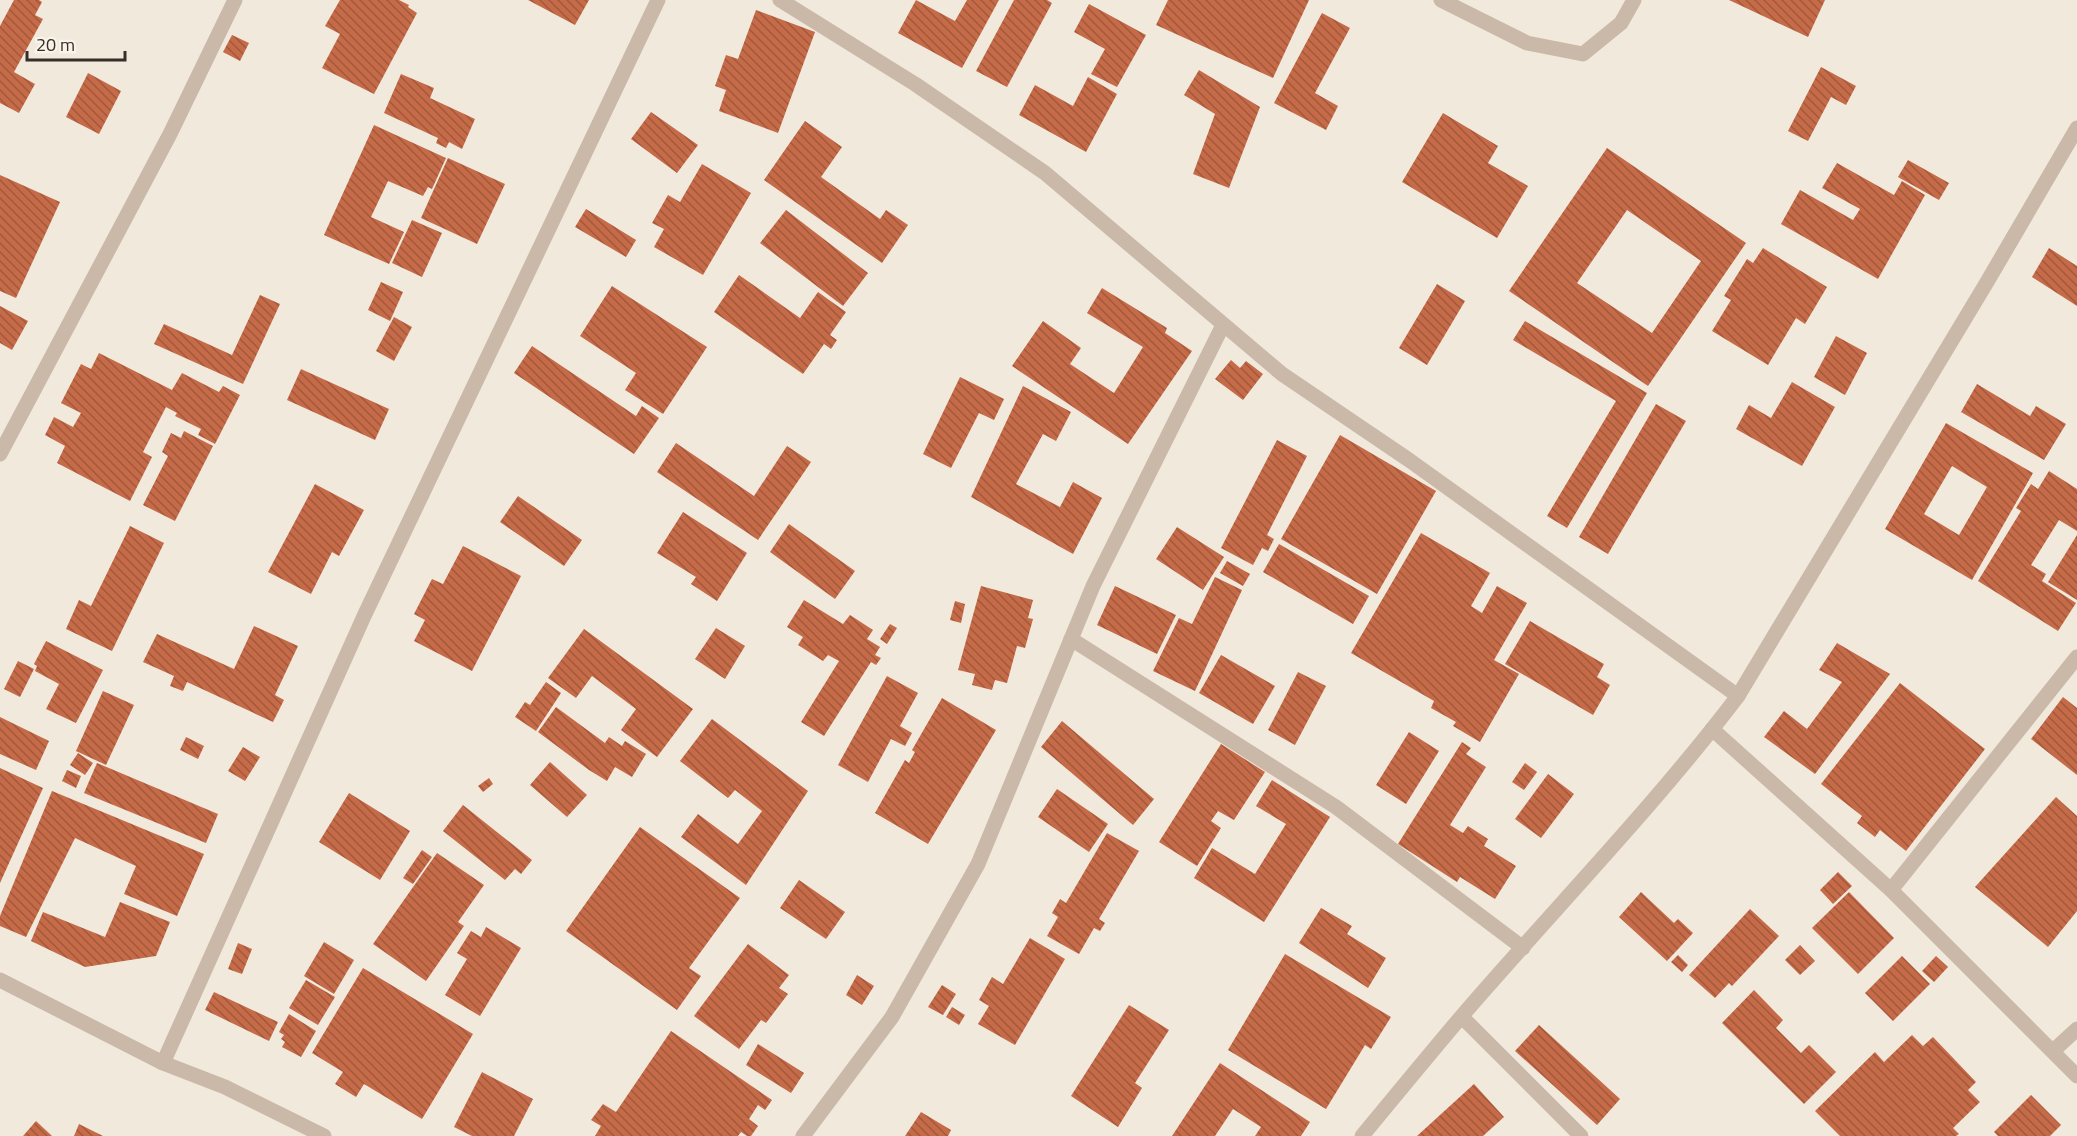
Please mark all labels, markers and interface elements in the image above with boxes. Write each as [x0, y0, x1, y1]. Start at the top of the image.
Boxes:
scale bar [27, 24, 124, 62]
text: 20 m [36, 31, 75, 58]

